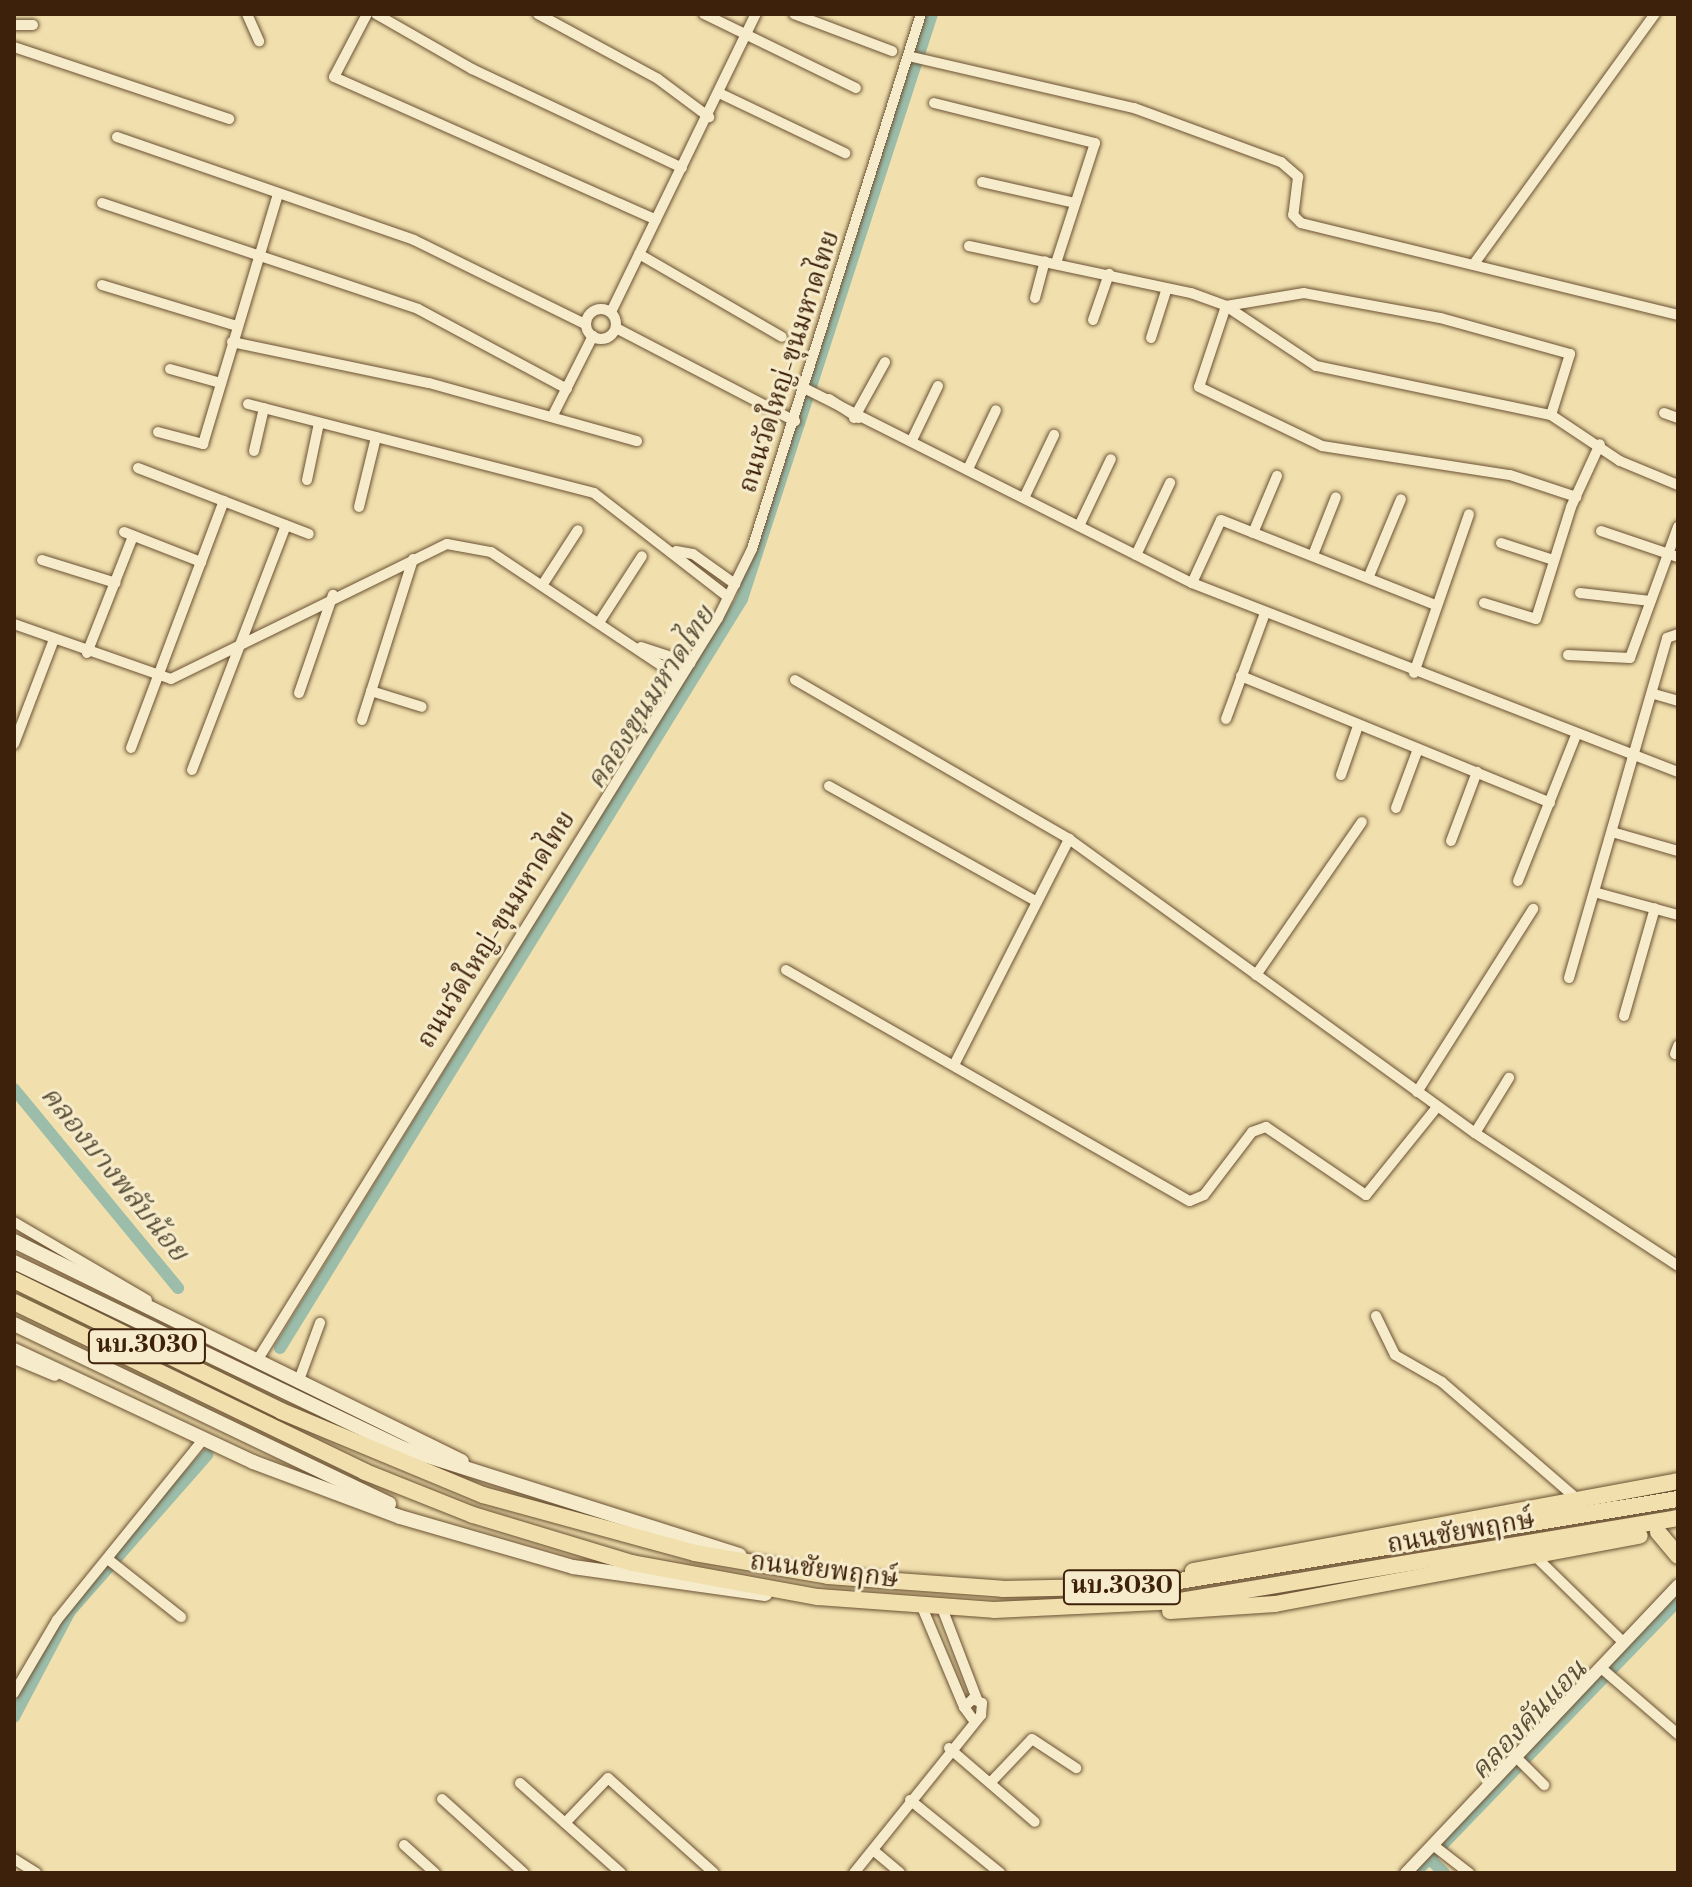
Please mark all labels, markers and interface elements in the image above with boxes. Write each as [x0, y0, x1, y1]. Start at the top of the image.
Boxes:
street label: ถนนวัดใหญ่-ขุนมหาดไทย [733, 227, 847, 497]
water label: คลองขุนมหาดไทย [579, 600, 723, 796]
street label: ถนนวัดใหญ่-ขุนมหาดไทย [411, 806, 583, 1054]
water label: คลองบางพลับน้อย [33, 1079, 195, 1269]
road number: นบ.3030 [87, 1326, 207, 1366]
street label: ถนนชัยพฤกษ์ [1385, 1505, 1537, 1561]
street label: ถนนชัยพฤกษ์ [748, 1546, 900, 1596]
road number: นบ.3030 [1062, 1567, 1182, 1607]
water label: คลองคันแอน [1463, 1653, 1595, 1787]

